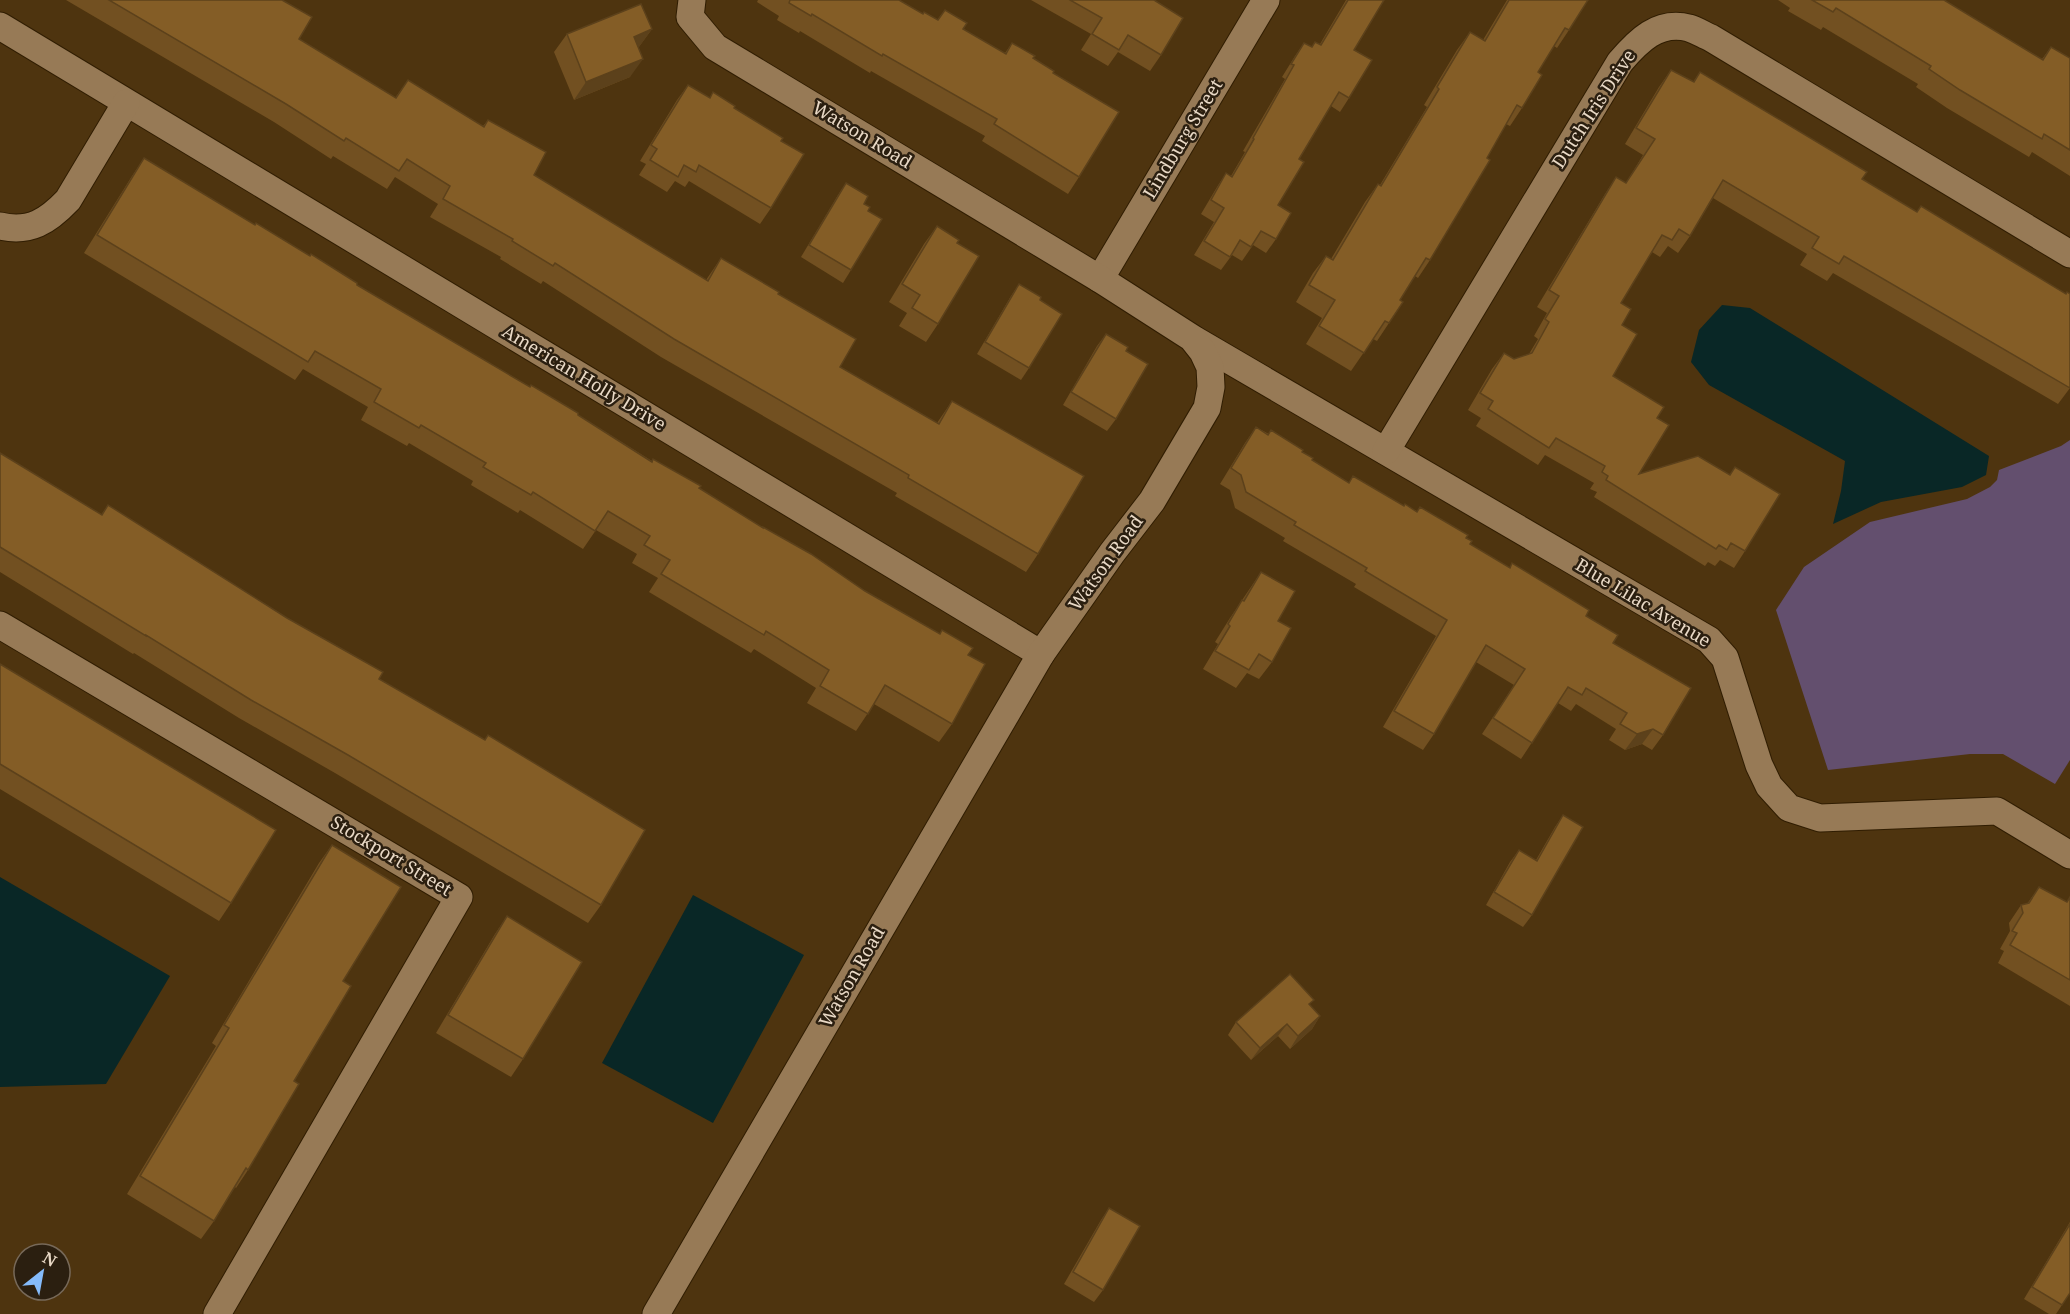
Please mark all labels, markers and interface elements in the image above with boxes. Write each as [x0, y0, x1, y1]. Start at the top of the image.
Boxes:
street label: Dutch Iris Drive [1546, 45, 1640, 172]
street label: Lindburg Street [1137, 74, 1227, 203]
street label: Watson Road [808, 95, 917, 173]
street label: American Holly Drive [498, 319, 671, 436]
street label: Watson Road [1062, 510, 1148, 615]
street label: Blue Lilac Avenue [1571, 552, 1716, 652]
street label: Stockport Street [327, 810, 456, 901]
street label: Watson Road [813, 922, 890, 1031]
north arrow [12, 1242, 72, 1302]
text: N [39, 1246, 61, 1272]

